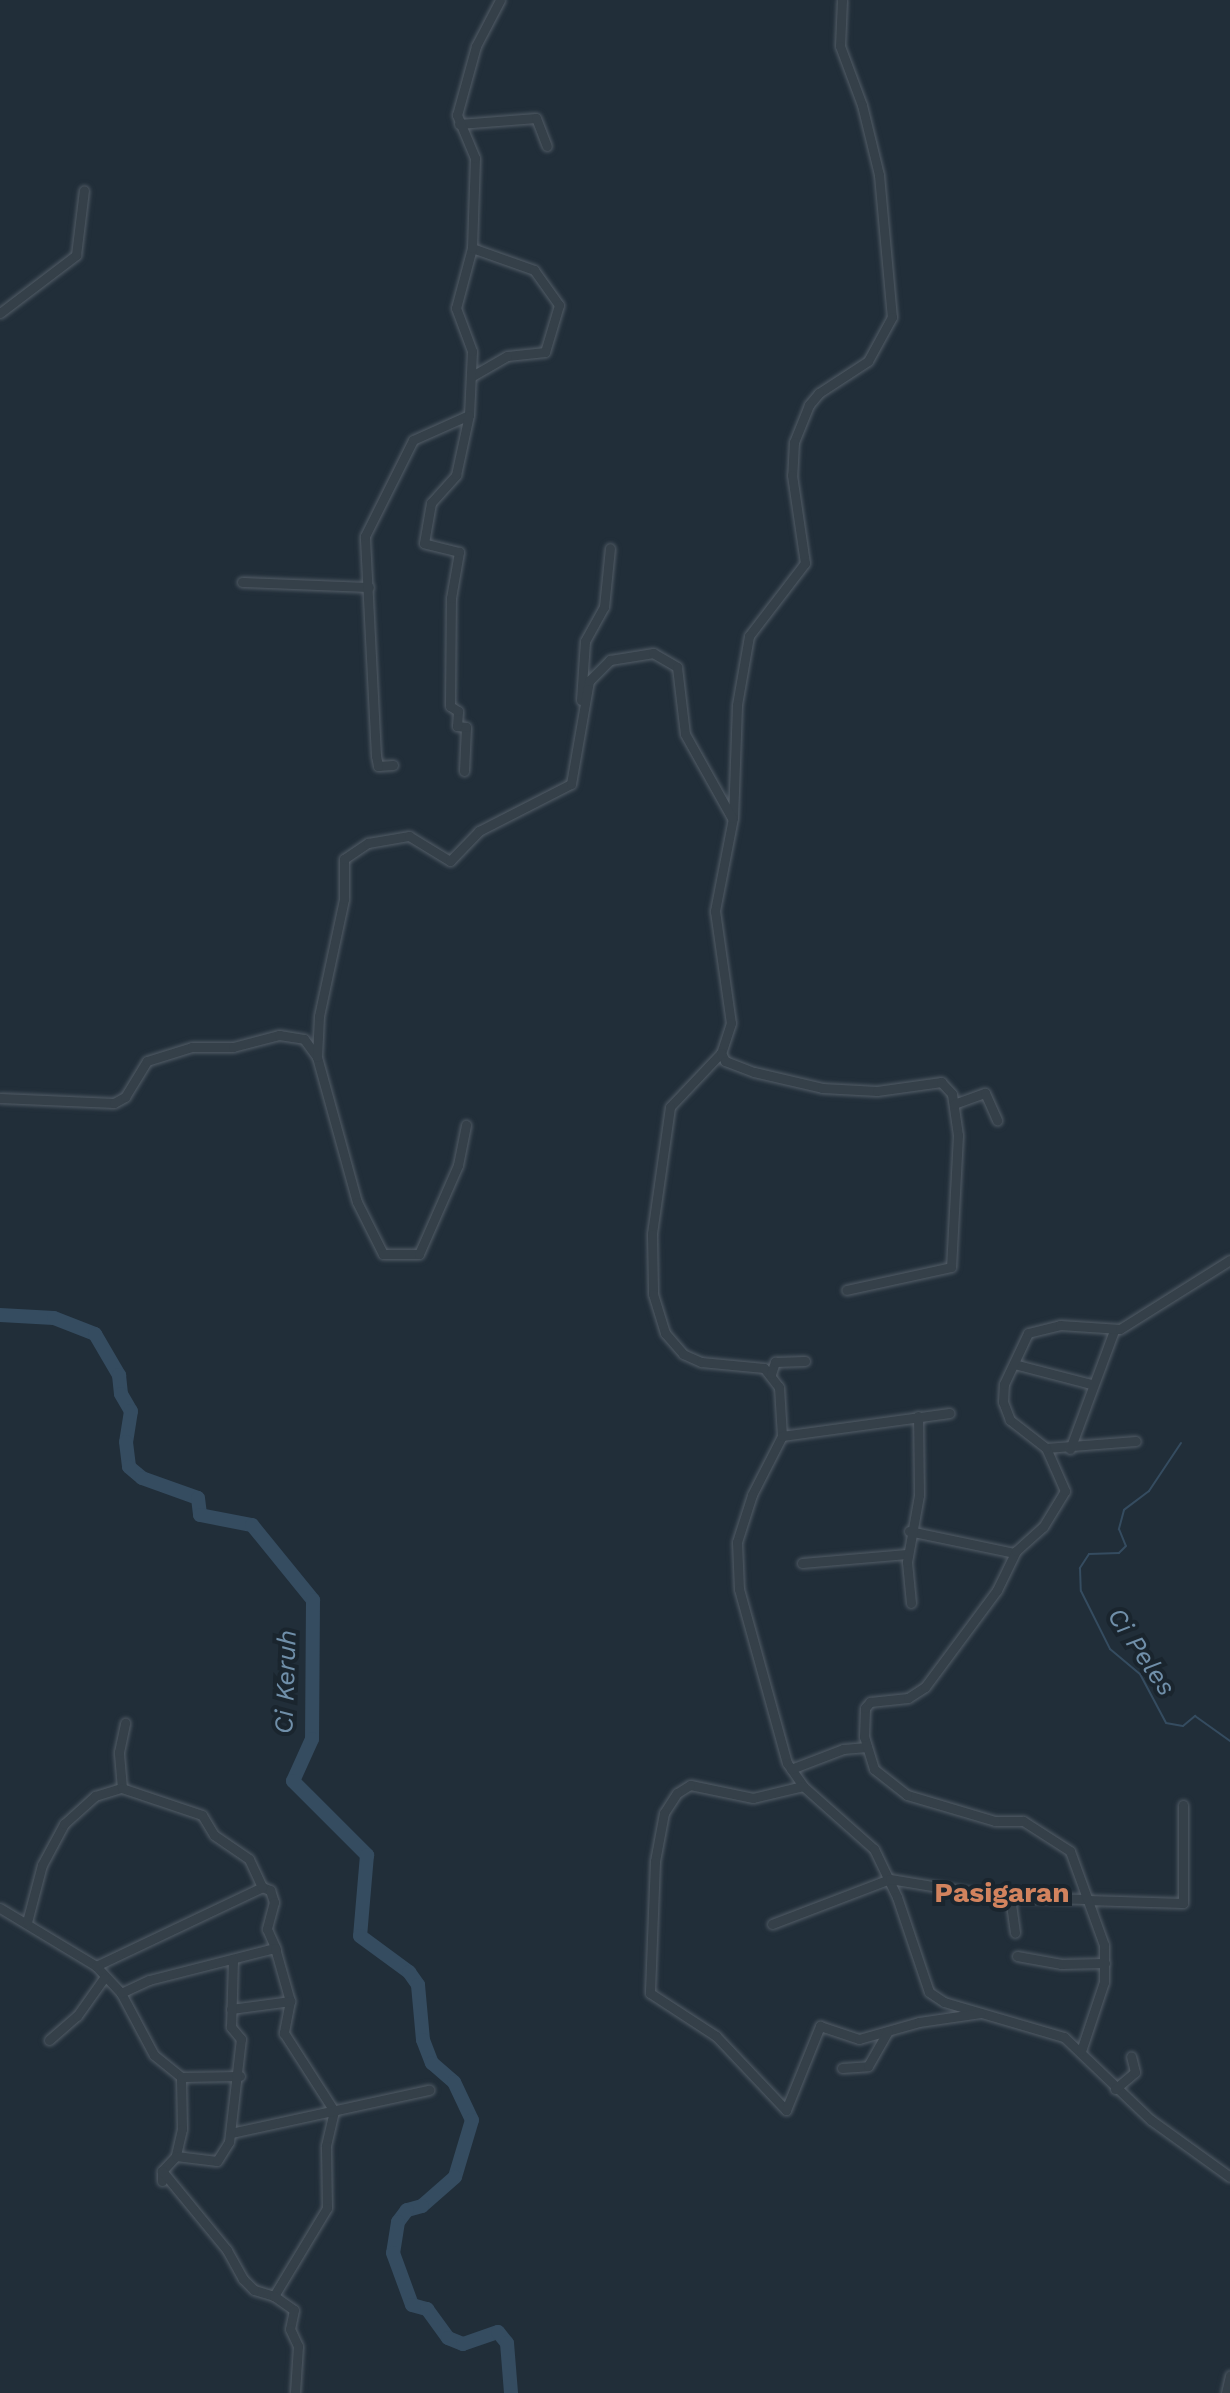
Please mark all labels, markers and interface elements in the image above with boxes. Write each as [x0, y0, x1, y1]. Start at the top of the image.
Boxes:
water label: Ci Peles [1100, 1602, 1182, 1702]
water label: Ci Keruh [269, 1629, 303, 1735]
district label: Pasigaran [934, 1876, 1070, 1910]

